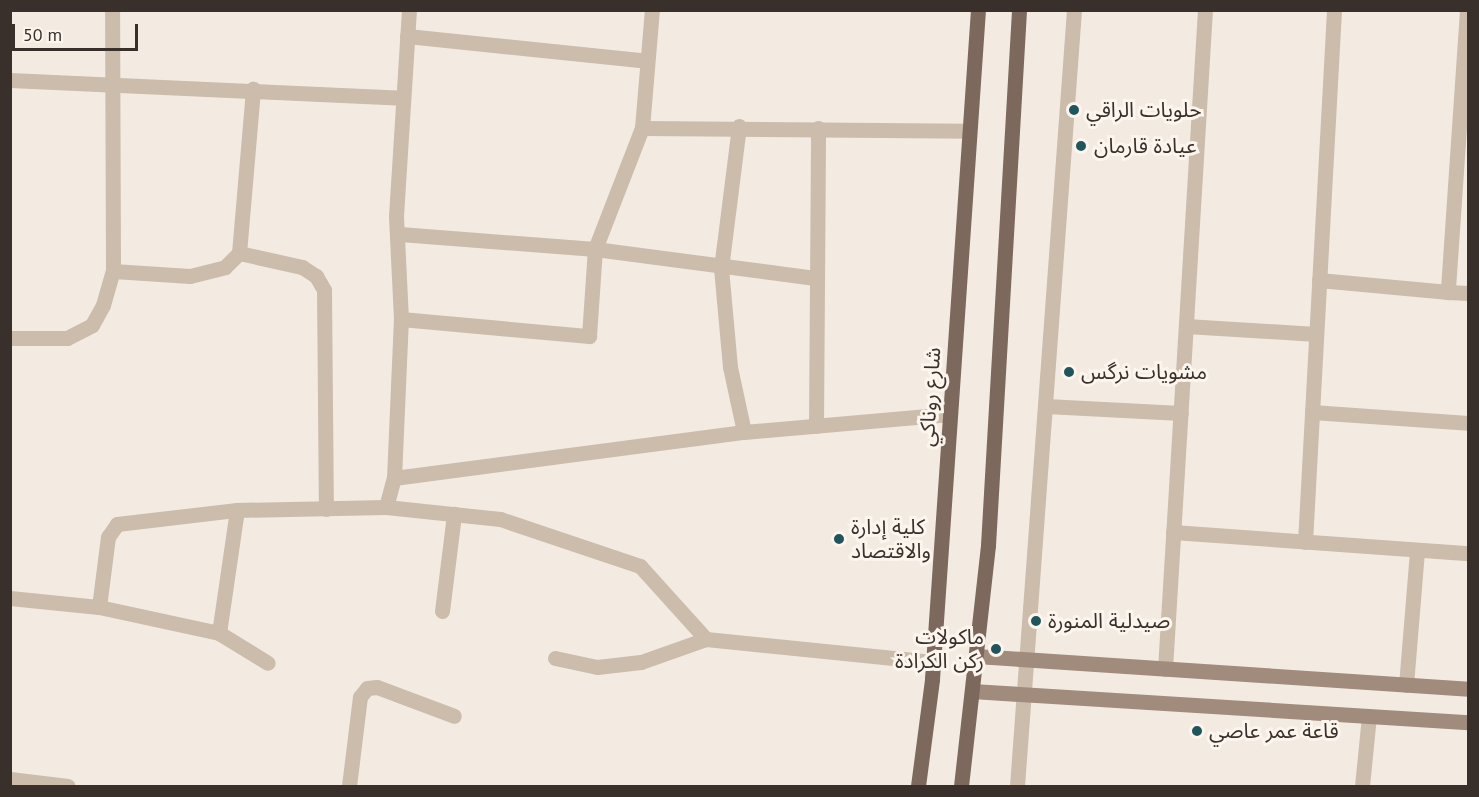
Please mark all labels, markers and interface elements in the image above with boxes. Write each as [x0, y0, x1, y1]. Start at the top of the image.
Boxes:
scale bar [15, 12, 141, 50]
text: 50 m [23, 23, 62, 46]
place label: حلويات الراقي [1086, 97, 1202, 123]
marker: حلويات الراقي [1067, 103, 1081, 117]
place label: عيادة قارمان [1094, 133, 1197, 159]
marker: عيادة قارمان [1072, 137, 1090, 155]
street label: شارع روناكي [914, 346, 946, 448]
place label: مشويات نرگس [1081, 359, 1207, 385]
marker: مشويات نرگس [1062, 365, 1076, 379]
place label: كلية إدارة والاقتصاد [851, 514, 931, 564]
marker: كلية إدارة والاقتصاد [832, 532, 846, 546]
place label: صيدلية المنورة [1048, 608, 1170, 634]
marker: صيدلية المنورة [1029, 614, 1043, 628]
place label: ماكولات ركن الكرادة [895, 624, 984, 674]
marker: ماكولات ركن الكرادة [989, 642, 1003, 656]
place label: قاعة عمر عاصي [1209, 718, 1339, 744]
marker: قاعة عمر عاصي [1190, 724, 1204, 738]

